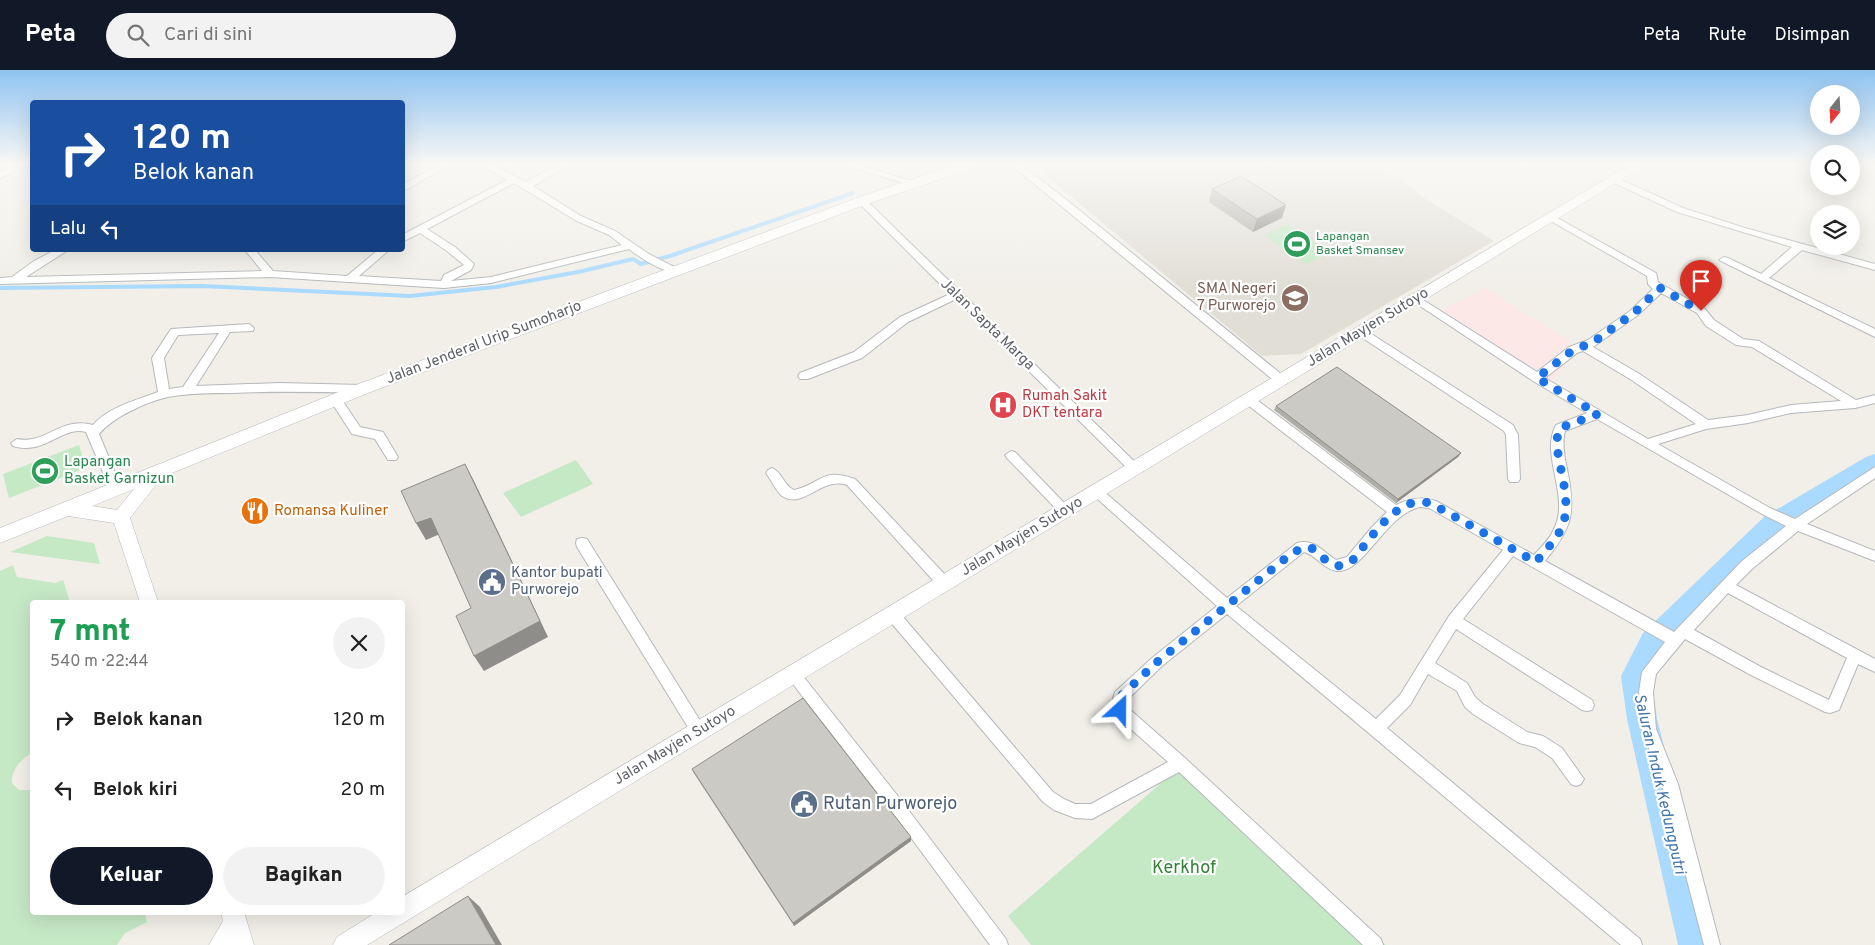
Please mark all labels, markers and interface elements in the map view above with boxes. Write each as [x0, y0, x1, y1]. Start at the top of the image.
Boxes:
search box [106, 13, 456, 58]
text: Peta [25, 20, 76, 50]
icon: search [124, 21, 152, 49]
text: Cari di sini [164, 23, 252, 47]
text: Peta [1643, 24, 1680, 47]
text: Rute [1708, 24, 1746, 47]
text: Disimpan [1774, 24, 1850, 47]
north arrow [1810, 85, 1860, 135]
map controls [1810, 85, 1860, 255]
text: 120 m [133, 117, 231, 161]
icon: right [50, 120, 115, 185]
button: search [1810, 145, 1860, 195]
text: Belok kanan [133, 160, 254, 187]
button: layers [1810, 205, 1860, 255]
icon: left [96, 215, 124, 243]
text: Lalu [50, 217, 86, 241]
sports icon: Lapangan Basket Smansev [1282, 229, 1312, 259]
place label: Lapangan Basket Smansev [1316, 229, 1404, 259]
pin [1680, 260, 1722, 311]
icon: arrive [1687, 267, 1715, 295]
street label: Jalan Sapta Marga [936, 275, 1038, 375]
place label: SMA Negeri 7 Purworejo [1197, 280, 1276, 316]
school or university icon: SMA Negeri 7 Purworejo [1280, 283, 1310, 313]
street label: Jalan Mayjen Sutoyo [1304, 284, 1432, 372]
street label: Jalan Jenderal Urip Sumoharjo [384, 297, 584, 389]
place label: Rumah Sakit DKT tentara [1022, 387, 1107, 423]
hospital icon: Rumah Sakit DKT tentara [988, 390, 1018, 420]
place label: Lapangan Basket Garnizun [64, 453, 175, 489]
sports icon: Lapangan Basket Garnizun [30, 456, 60, 486]
street label: Jalan Mayjen Sutoyo [958, 493, 1086, 581]
restaurant icon: Romansa Kuliner [240, 496, 270, 526]
place label: Romansa Kuliner [274, 502, 388, 521]
place label: Kantor bupati Purworejo [511, 564, 603, 600]
public building icon: Kantor bupati Purworejo [477, 567, 507, 597]
text: 7 mnt [50, 614, 131, 651]
button: close [333, 617, 385, 669]
text: 540 m · 22:44 [50, 652, 148, 672]
position arrow [1093, 683, 1145, 735]
water label: Saluran Induk Kedungputri [1629, 692, 1690, 877]
street label: Jalan Mayjen Sutoyo [611, 702, 739, 790]
icon: right [50, 706, 78, 734]
text: Belok kanan [93, 708, 203, 732]
text: 120 m [334, 708, 385, 732]
icon: left [50, 776, 78, 804]
text: Belok kiri [93, 778, 178, 802]
text: 20 m [341, 778, 385, 802]
public building icon: Rutan Purworejo [789, 789, 819, 819]
place label: Rutan Purworejo [823, 793, 957, 816]
button: Keluar [50, 847, 213, 905]
button: Bagikan [223, 847, 385, 905]
park label: Kerkhof [1152, 857, 1216, 880]

